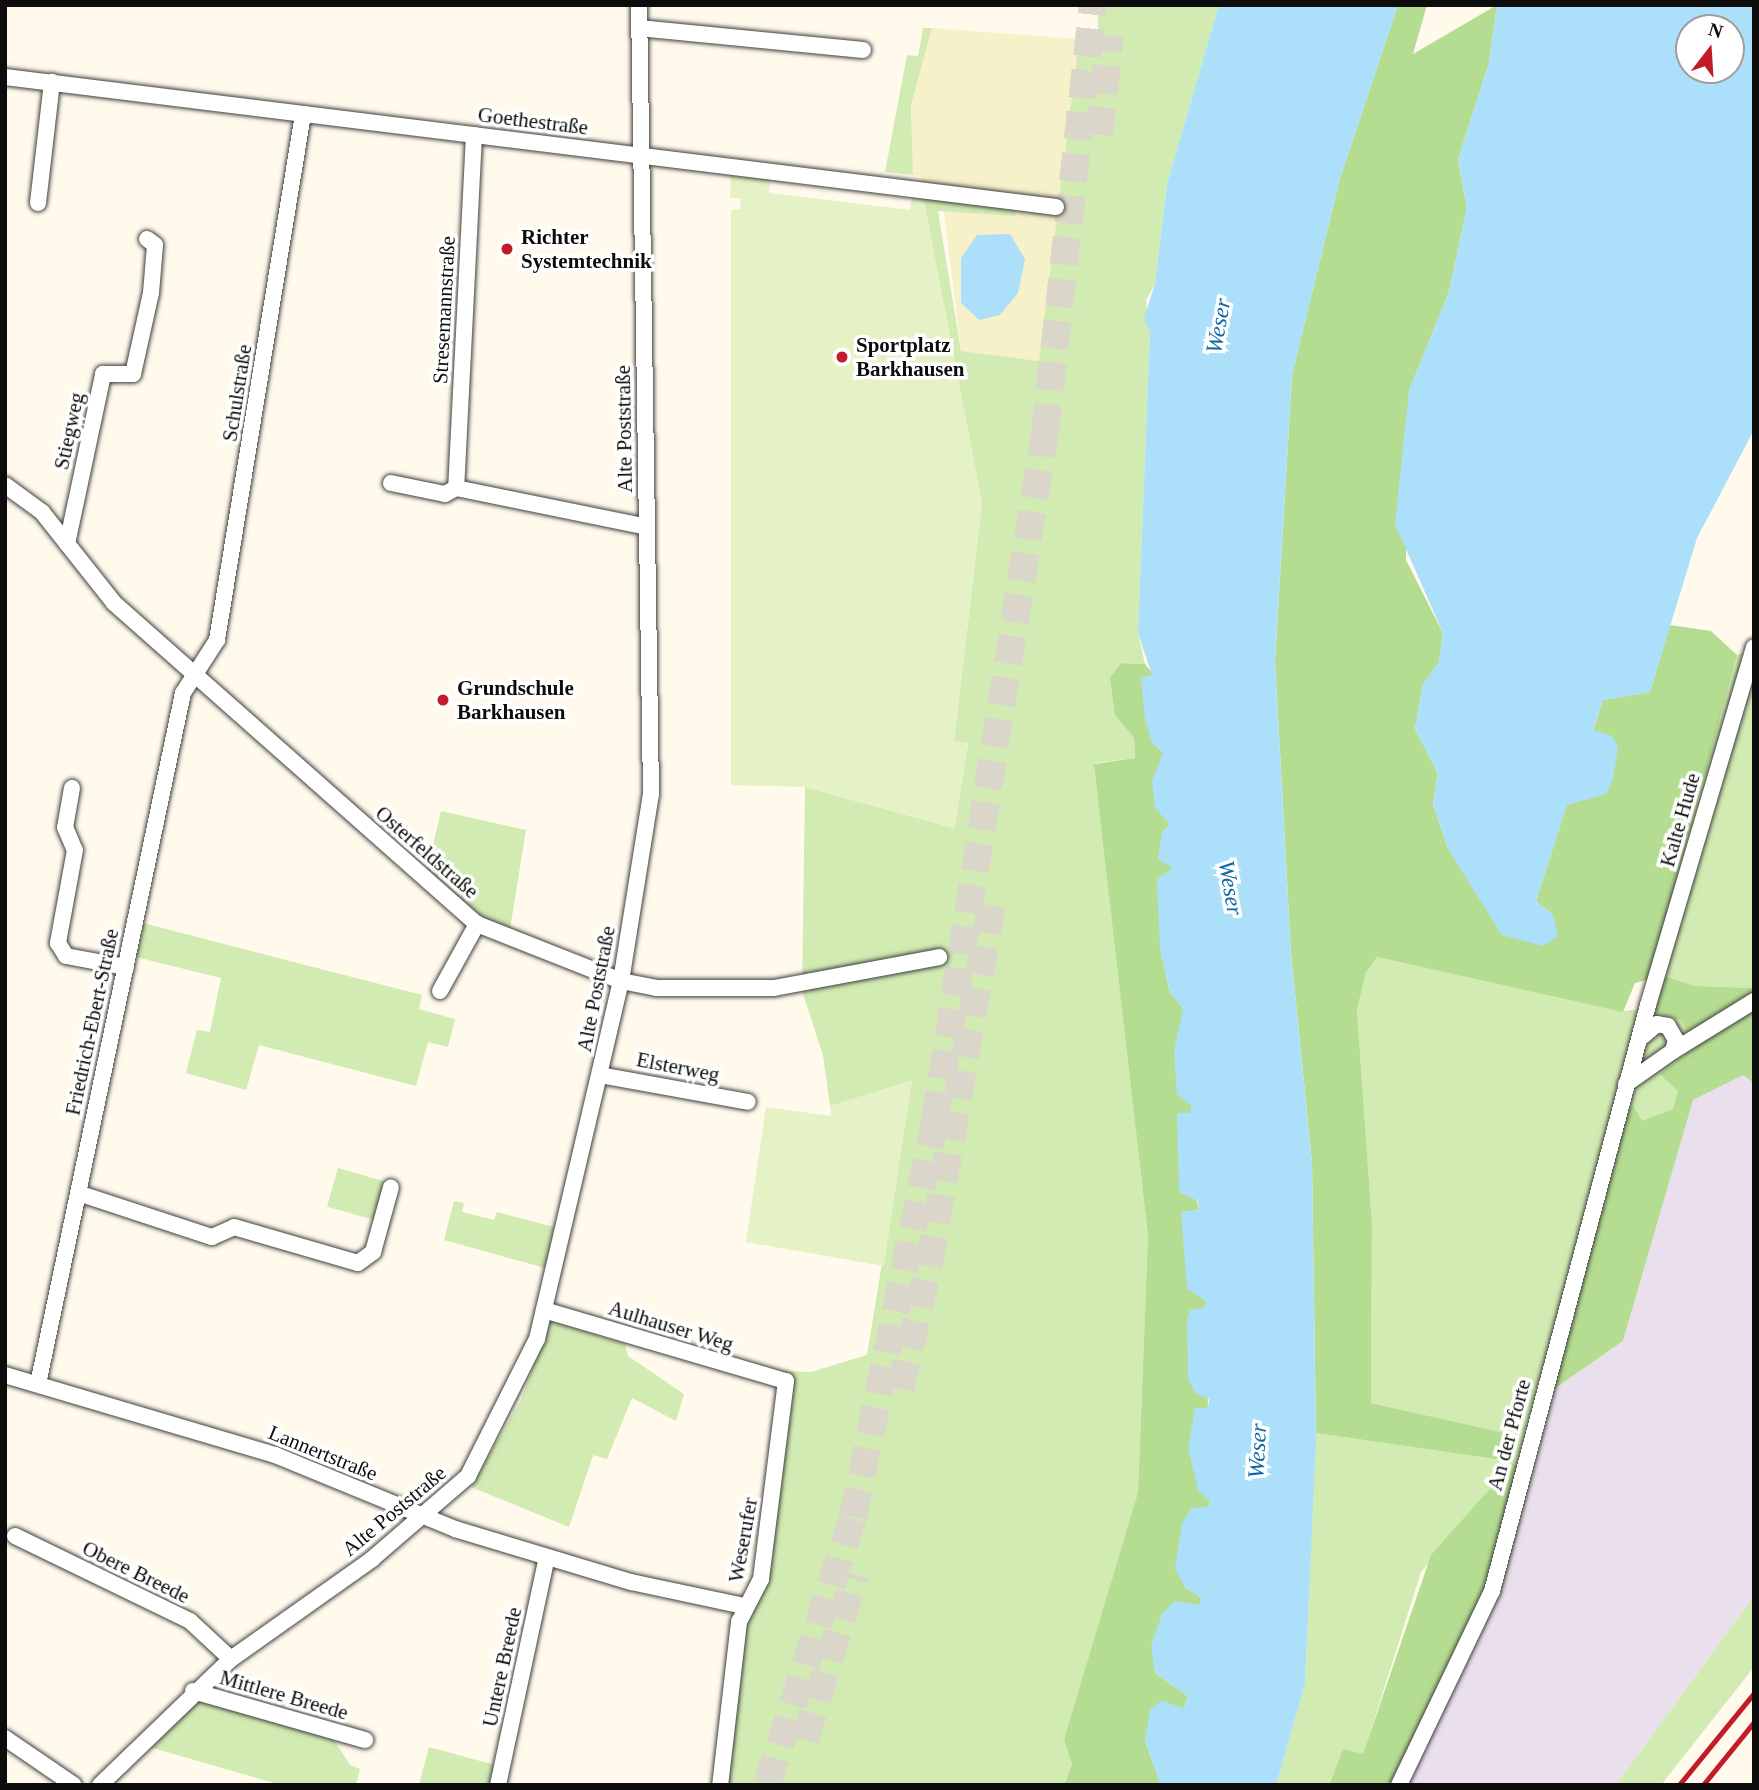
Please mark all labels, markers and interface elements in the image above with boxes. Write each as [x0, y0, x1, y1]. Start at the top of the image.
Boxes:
north arrow [1675, 14, 1745, 84]
text: N [1706, 18, 1725, 42]
street label: Goethestraße [476, 102, 590, 140]
place label: Richter Systemtechnik [521, 224, 652, 274]
street label: Stresemannstraße [428, 235, 460, 385]
marker: Richter Systemtechnik [499, 241, 515, 257]
water label: Weser [1201, 296, 1237, 356]
place label: Sportplatz Barkhausen [856, 332, 965, 382]
street label: Schulstraße [217, 343, 257, 443]
marker: Sportplatz Barkhausen [834, 349, 850, 365]
street label: Alte Poststraße [610, 365, 638, 493]
street label: Stiegweg [49, 390, 89, 472]
place label: Grundschule Barkhausen [457, 675, 574, 725]
marker: Grundschule Barkhausen [435, 692, 451, 708]
street label: Kalte Hude [1655, 770, 1705, 870]
street label: Osterfeldstraße [370, 800, 484, 904]
water label: Weser [1212, 858, 1248, 918]
street label: Alte Poststraße [571, 924, 621, 1054]
street label: Friedrich-Ebert-Straße [60, 926, 124, 1118]
street label: Elsterweg [634, 1047, 722, 1087]
street label: Aulhauser Weg [605, 1295, 737, 1357]
street label: An der Pforte [1482, 1377, 1536, 1493]
street label: Lannertstraße [265, 1420, 381, 1486]
water label: Weser [1243, 1423, 1273, 1479]
street label: Alte Poststraße [337, 1460, 451, 1562]
street label: Weserufer [723, 1496, 763, 1584]
street label: Obere Breede [78, 1535, 194, 1609]
street label: Untere Breede [477, 1605, 527, 1729]
street label: Mittlere Breede [217, 1665, 351, 1725]

